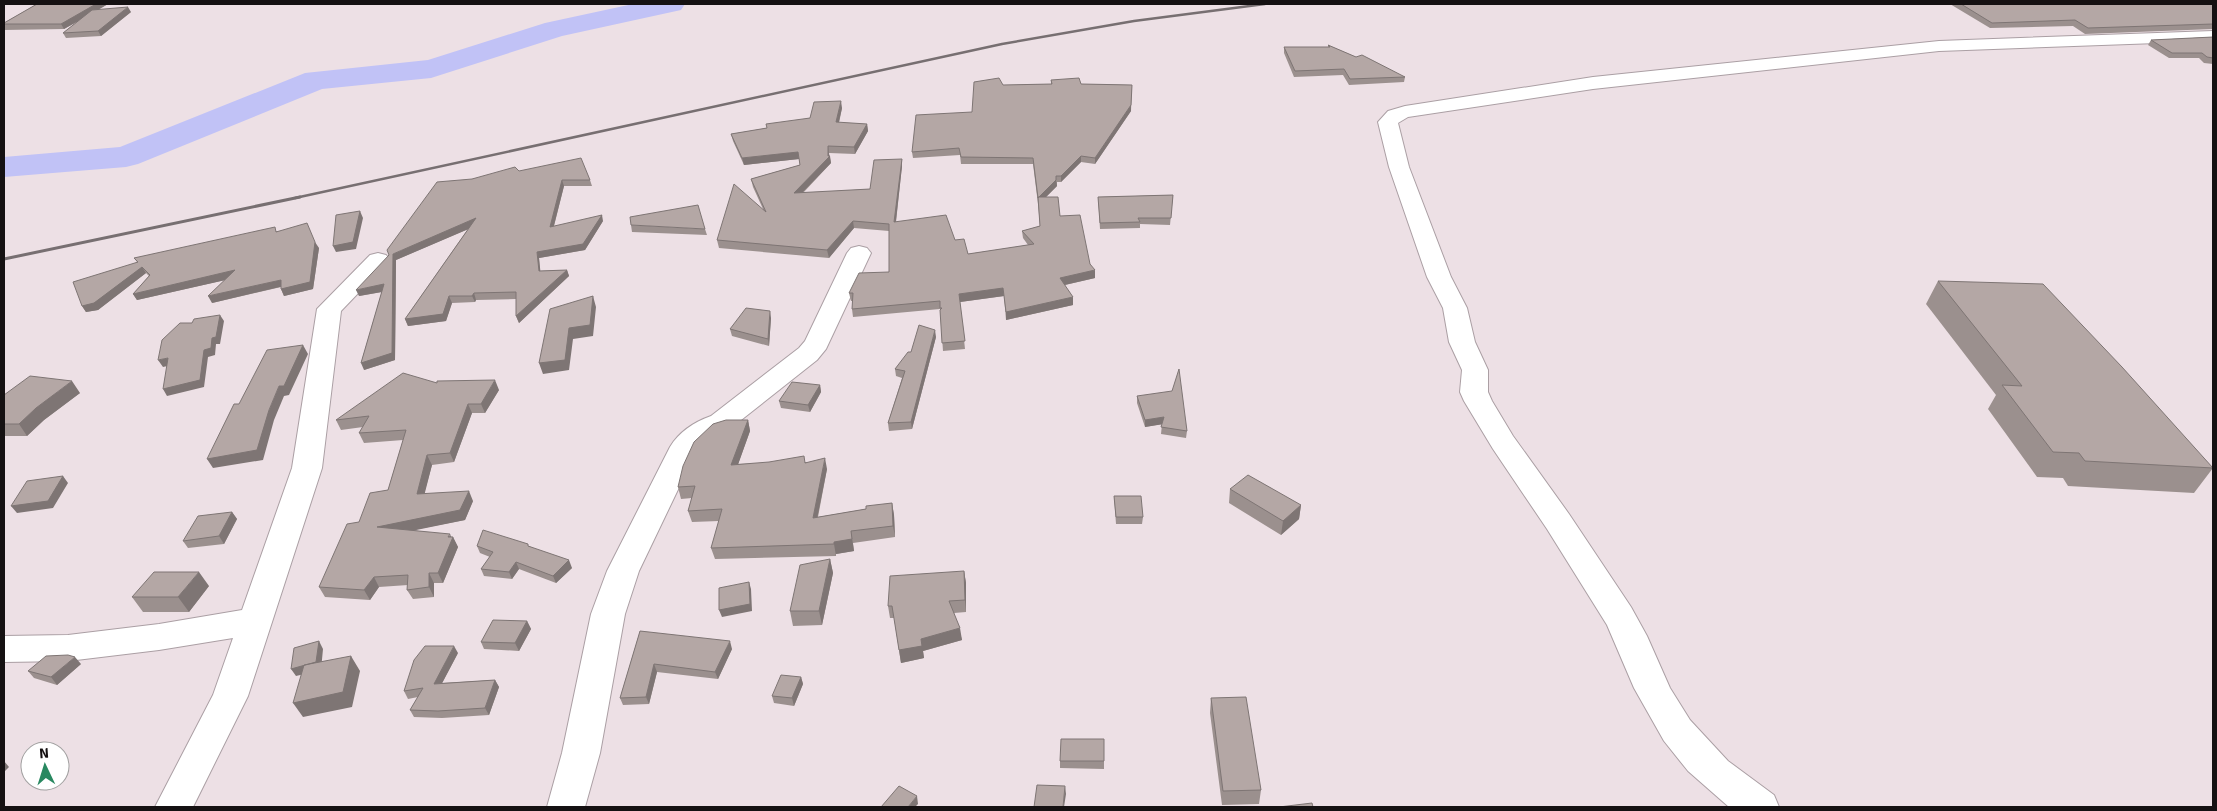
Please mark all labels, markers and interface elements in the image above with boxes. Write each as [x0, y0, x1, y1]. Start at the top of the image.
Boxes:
north arrow [20, 741, 70, 791]
text: N [39, 745, 50, 762]

